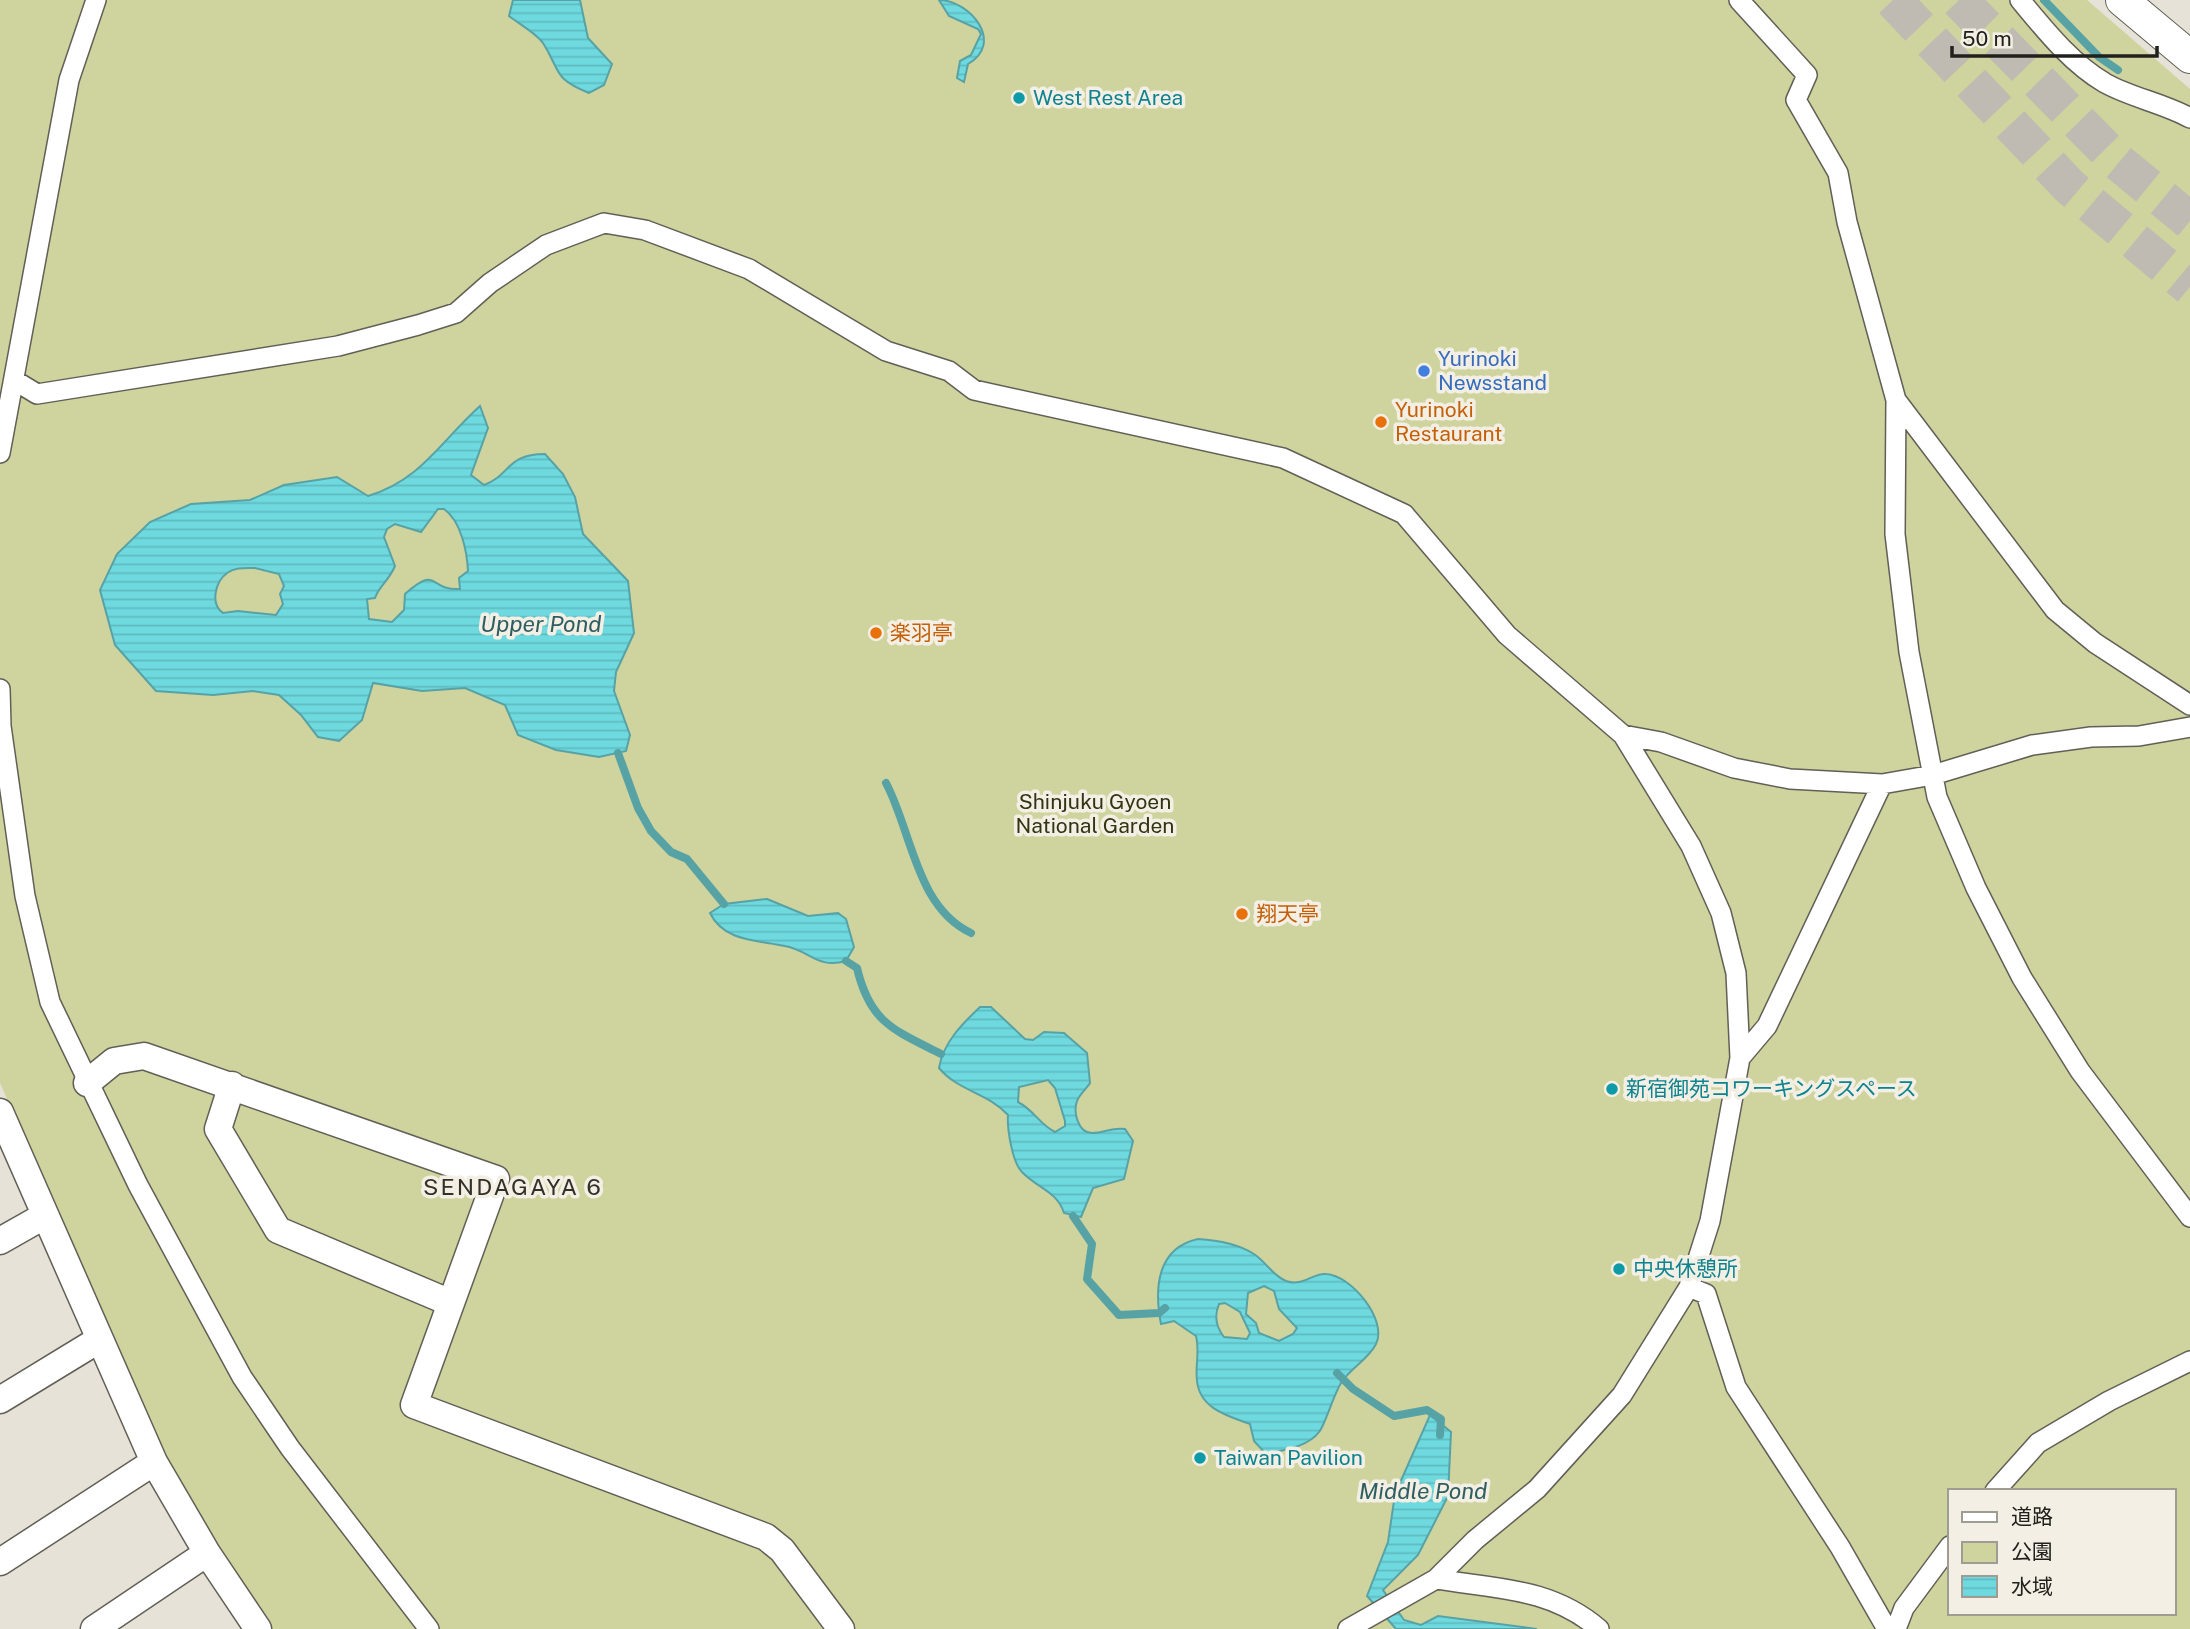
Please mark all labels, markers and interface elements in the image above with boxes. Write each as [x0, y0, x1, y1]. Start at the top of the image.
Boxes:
scale bar [1952, 14, 2157, 58]
text: 50 m [1962, 26, 2012, 51]
place label: West Rest Area [1033, 85, 1183, 110]
marker: West Rest Area [1011, 90, 1027, 106]
place label: Yurinoki Newsstand [1438, 346, 1547, 395]
marker: Yurinoki Newsstand [1416, 363, 1432, 379]
place label: Yurinoki Restaurant [1395, 397, 1502, 446]
marker: Yurinoki Restaurant [1373, 414, 1389, 430]
water label: Upper Pond [480, 610, 602, 637]
place label: 楽羽亭 [890, 620, 953, 645]
marker: 楽羽亭 [868, 625, 884, 641]
park label: Shinjuku Gyoen National Garden [1016, 789, 1174, 838]
place label: 翔天亭 [1256, 901, 1319, 926]
marker: 翔天亭 [1234, 906, 1250, 922]
place label: 新宿御苑コワーキングスペース [1626, 1076, 1917, 1101]
marker: 新宿御苑コワーキングスペース [1604, 1081, 1620, 1097]
district label: SENDAGAYA 6 [423, 1173, 603, 1200]
place label: 中央休憩所 [1633, 1256, 1738, 1281]
marker: 中央休憩所 [1611, 1261, 1627, 1277]
place label: Taiwan Pavilion [1214, 1445, 1363, 1470]
marker: Taiwan Pavilion [1192, 1450, 1208, 1466]
water label: Middle Pond [1359, 1477, 1487, 1504]
legend [1948, 1489, 2176, 1615]
text: 道路 [2011, 1504, 2053, 1529]
text: 公園 [2011, 1539, 2053, 1564]
text: 水域 [2011, 1574, 2053, 1599]

